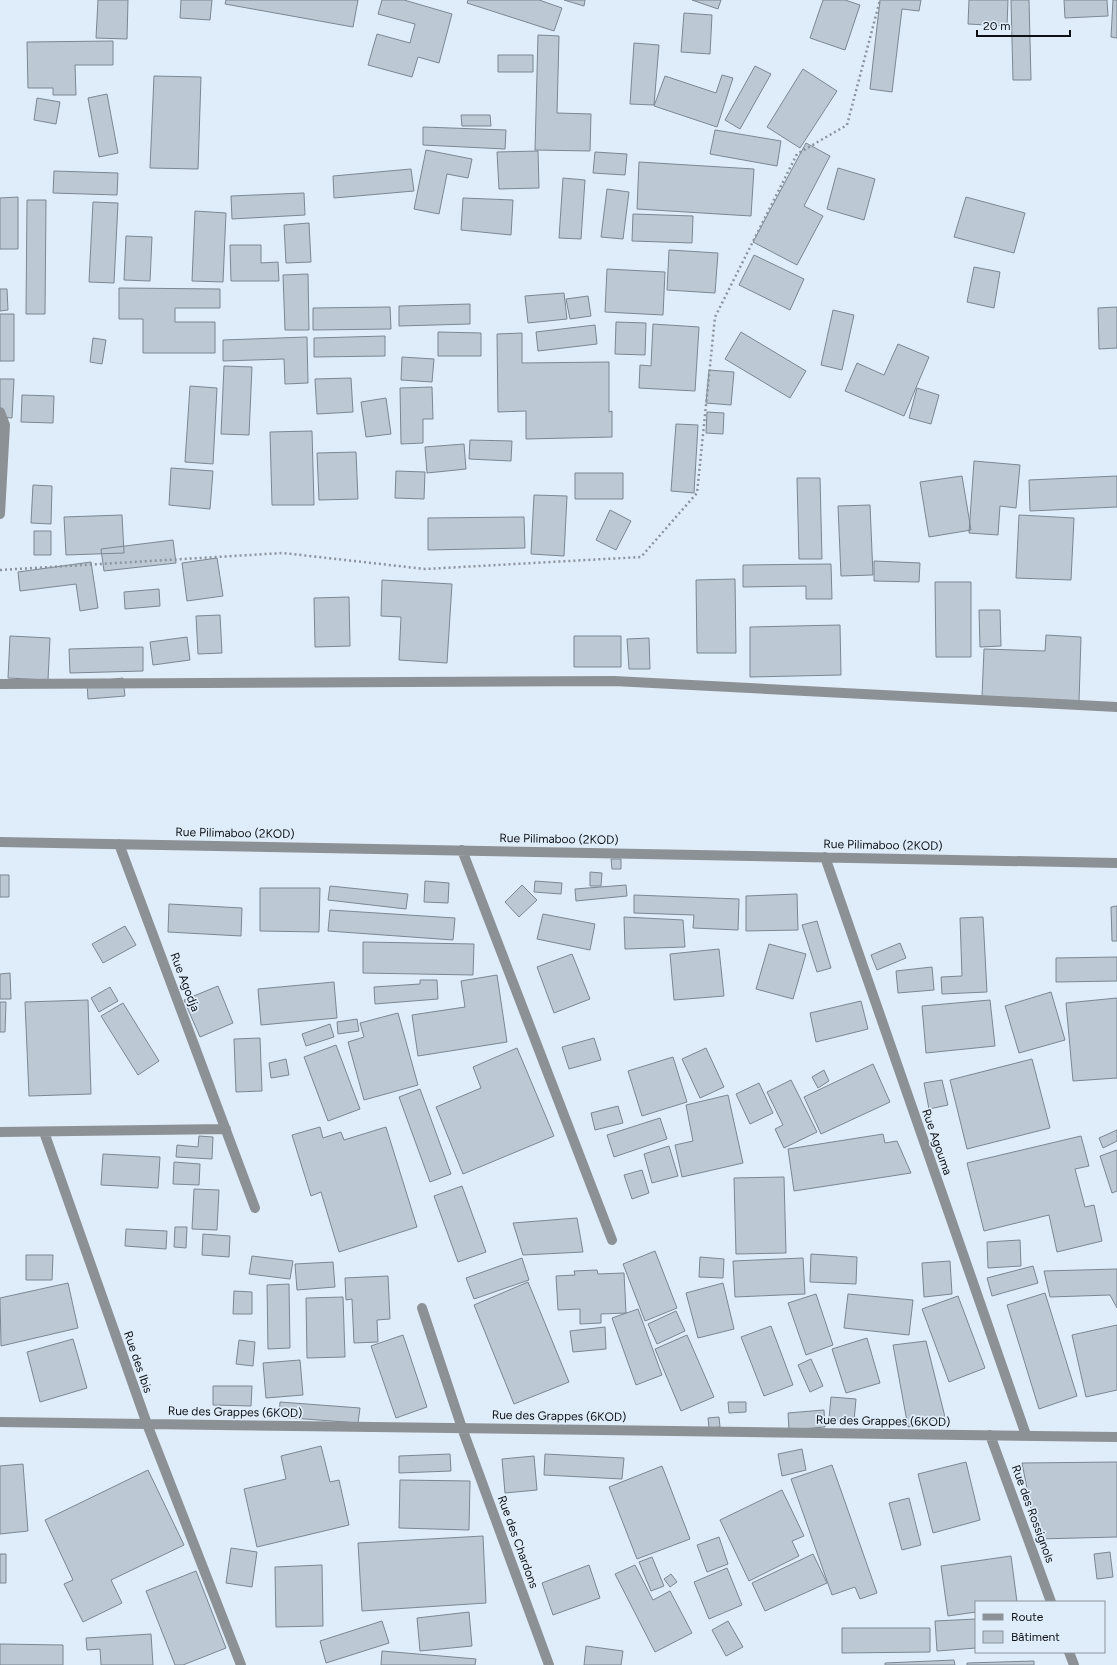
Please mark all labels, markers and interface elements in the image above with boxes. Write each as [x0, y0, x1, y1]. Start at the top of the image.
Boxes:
scale bar [977, 12, 1070, 38]
text: 20 m [983, 19, 1011, 33]
street label: Rue Pilimaboo (2KOD) [175, 825, 295, 841]
street label: Rue Pilimaboo (2KOD) [499, 831, 619, 847]
street label: Rue Pilimaboo (2KOD) [823, 837, 943, 853]
street label: Rue Agodja [167, 950, 203, 1014]
street label: Rue Agouma [919, 1107, 955, 1177]
street label: Rue des Ibis [121, 1329, 155, 1395]
street label: Rue des Grappes (6KOD) [168, 1404, 302, 1420]
street label: Rue des Grappes (6KOD) [492, 1408, 626, 1424]
street label: Rue des Grappes (6KOD) [816, 1413, 950, 1429]
street label: Rue des Rossignols [1009, 1463, 1057, 1565]
street label: Rue des Chardons [495, 1494, 541, 1591]
legend [975, 1601, 1105, 1653]
text: Route [1011, 1610, 1044, 1624]
text: Bâtiment [1011, 1630, 1060, 1644]

